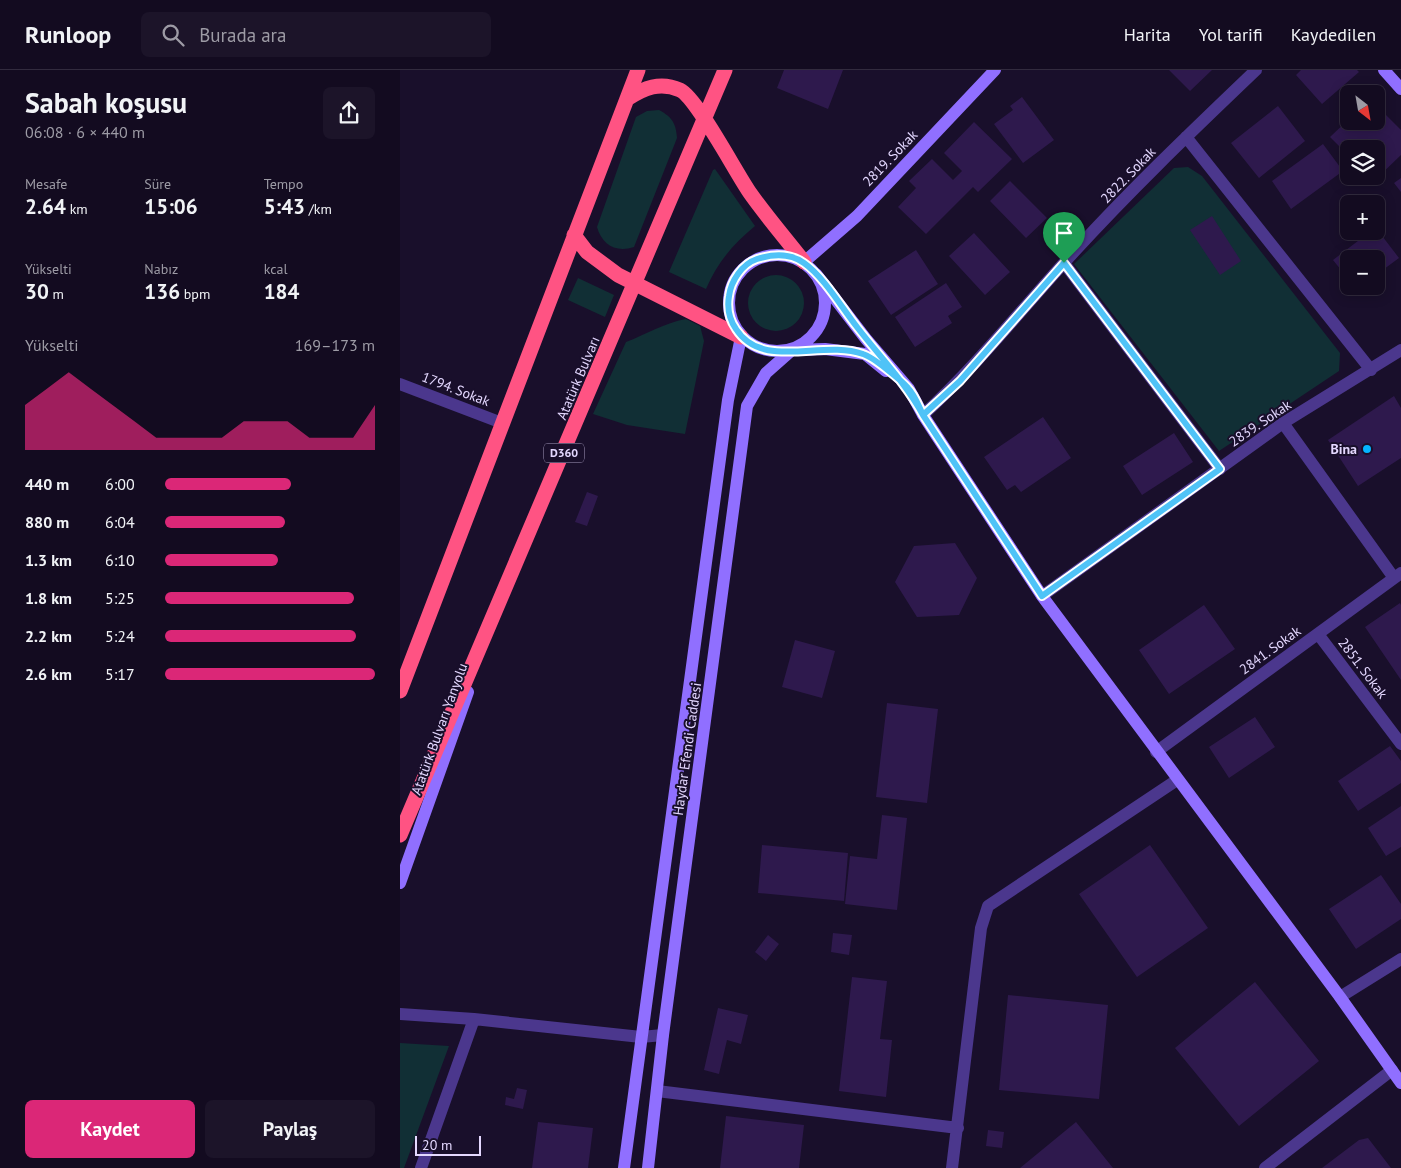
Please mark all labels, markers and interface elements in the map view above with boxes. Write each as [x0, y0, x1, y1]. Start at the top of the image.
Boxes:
search box [141, 12, 491, 57]
text: Runloop [25, 19, 111, 50]
icon: search [159, 21, 187, 49]
text: Burada ara [199, 23, 286, 47]
text: Harita [1124, 23, 1171, 46]
text: Yol tarifi [1199, 23, 1263, 46]
text: Kaydedilen [1291, 23, 1376, 46]
text: Sabah koşusu [25, 84, 187, 121]
north arrow [1340, 85, 1385, 130]
map controls [1340, 85, 1385, 295]
button: share [323, 87, 375, 139]
text: 06:08 · 6 × 440 m [25, 122, 145, 142]
street label: 2819. Sokak [859, 126, 921, 190]
button: layers [1340, 140, 1385, 185]
street label: 2822. Sokak [1097, 143, 1159, 207]
text: Mesafe [25, 175, 67, 193]
text: Süre [144, 175, 171, 193]
text: Tempo [264, 175, 303, 193]
text: 2.64 [25, 193, 66, 220]
text: 15:06 [144, 193, 198, 220]
text: 5:43 [264, 193, 305, 220]
button: + [1340, 195, 1385, 240]
text: km [66, 200, 88, 218]
text: /km [305, 200, 332, 218]
pin [1043, 212, 1085, 263]
icon: arrive [1050, 219, 1078, 247]
button: − [1340, 250, 1385, 295]
text: Yükselti [25, 260, 72, 278]
text: Nabız [144, 260, 178, 278]
text: kcal [264, 260, 288, 278]
text: 30 [25, 278, 49, 305]
text: 136 [144, 278, 180, 305]
text: 184 [264, 278, 299, 305]
text: m [49, 285, 64, 303]
text: bpm [180, 285, 210, 303]
street label: Atatürk Bulvarı [552, 334, 604, 422]
text: Yükselti [25, 335, 78, 355]
text: 169–173 m [295, 335, 375, 355]
street label: 1794. Sokak [419, 368, 493, 410]
street label: 2839. Sokak [1225, 395, 1295, 450]
place label: Bina [1330, 440, 1357, 458]
road number: D360 [544, 443, 584, 462]
marker: Bina [1361, 443, 1373, 455]
text: 440 m [25, 474, 69, 494]
text: 6:00 [105, 474, 135, 494]
text: 880 m [25, 512, 69, 532]
text: 6:04 [105, 512, 135, 532]
text: 1.3 km [25, 550, 72, 570]
text: 6:10 [105, 550, 135, 570]
text: 1.8 km [25, 588, 72, 608]
text: 5:25 [105, 588, 135, 608]
street label: 2841. Sokak [1236, 622, 1304, 678]
text: 2.2 km [25, 626, 72, 646]
text: 5:24 [105, 626, 135, 646]
street label: 2851. Sokak [1334, 634, 1392, 702]
street label: Atatürk Bulvarı Yanyolu [407, 661, 471, 797]
text: 2.6 km [25, 664, 72, 684]
text: 5:17 [105, 664, 135, 684]
street label: Haydar Efendi Caddesi [669, 681, 705, 817]
button: Kaydet [25, 1100, 195, 1158]
button: Paylaş [205, 1100, 375, 1158]
scale bar [415, 1133, 481, 1156]
text: 20 m [422, 1136, 452, 1154]

